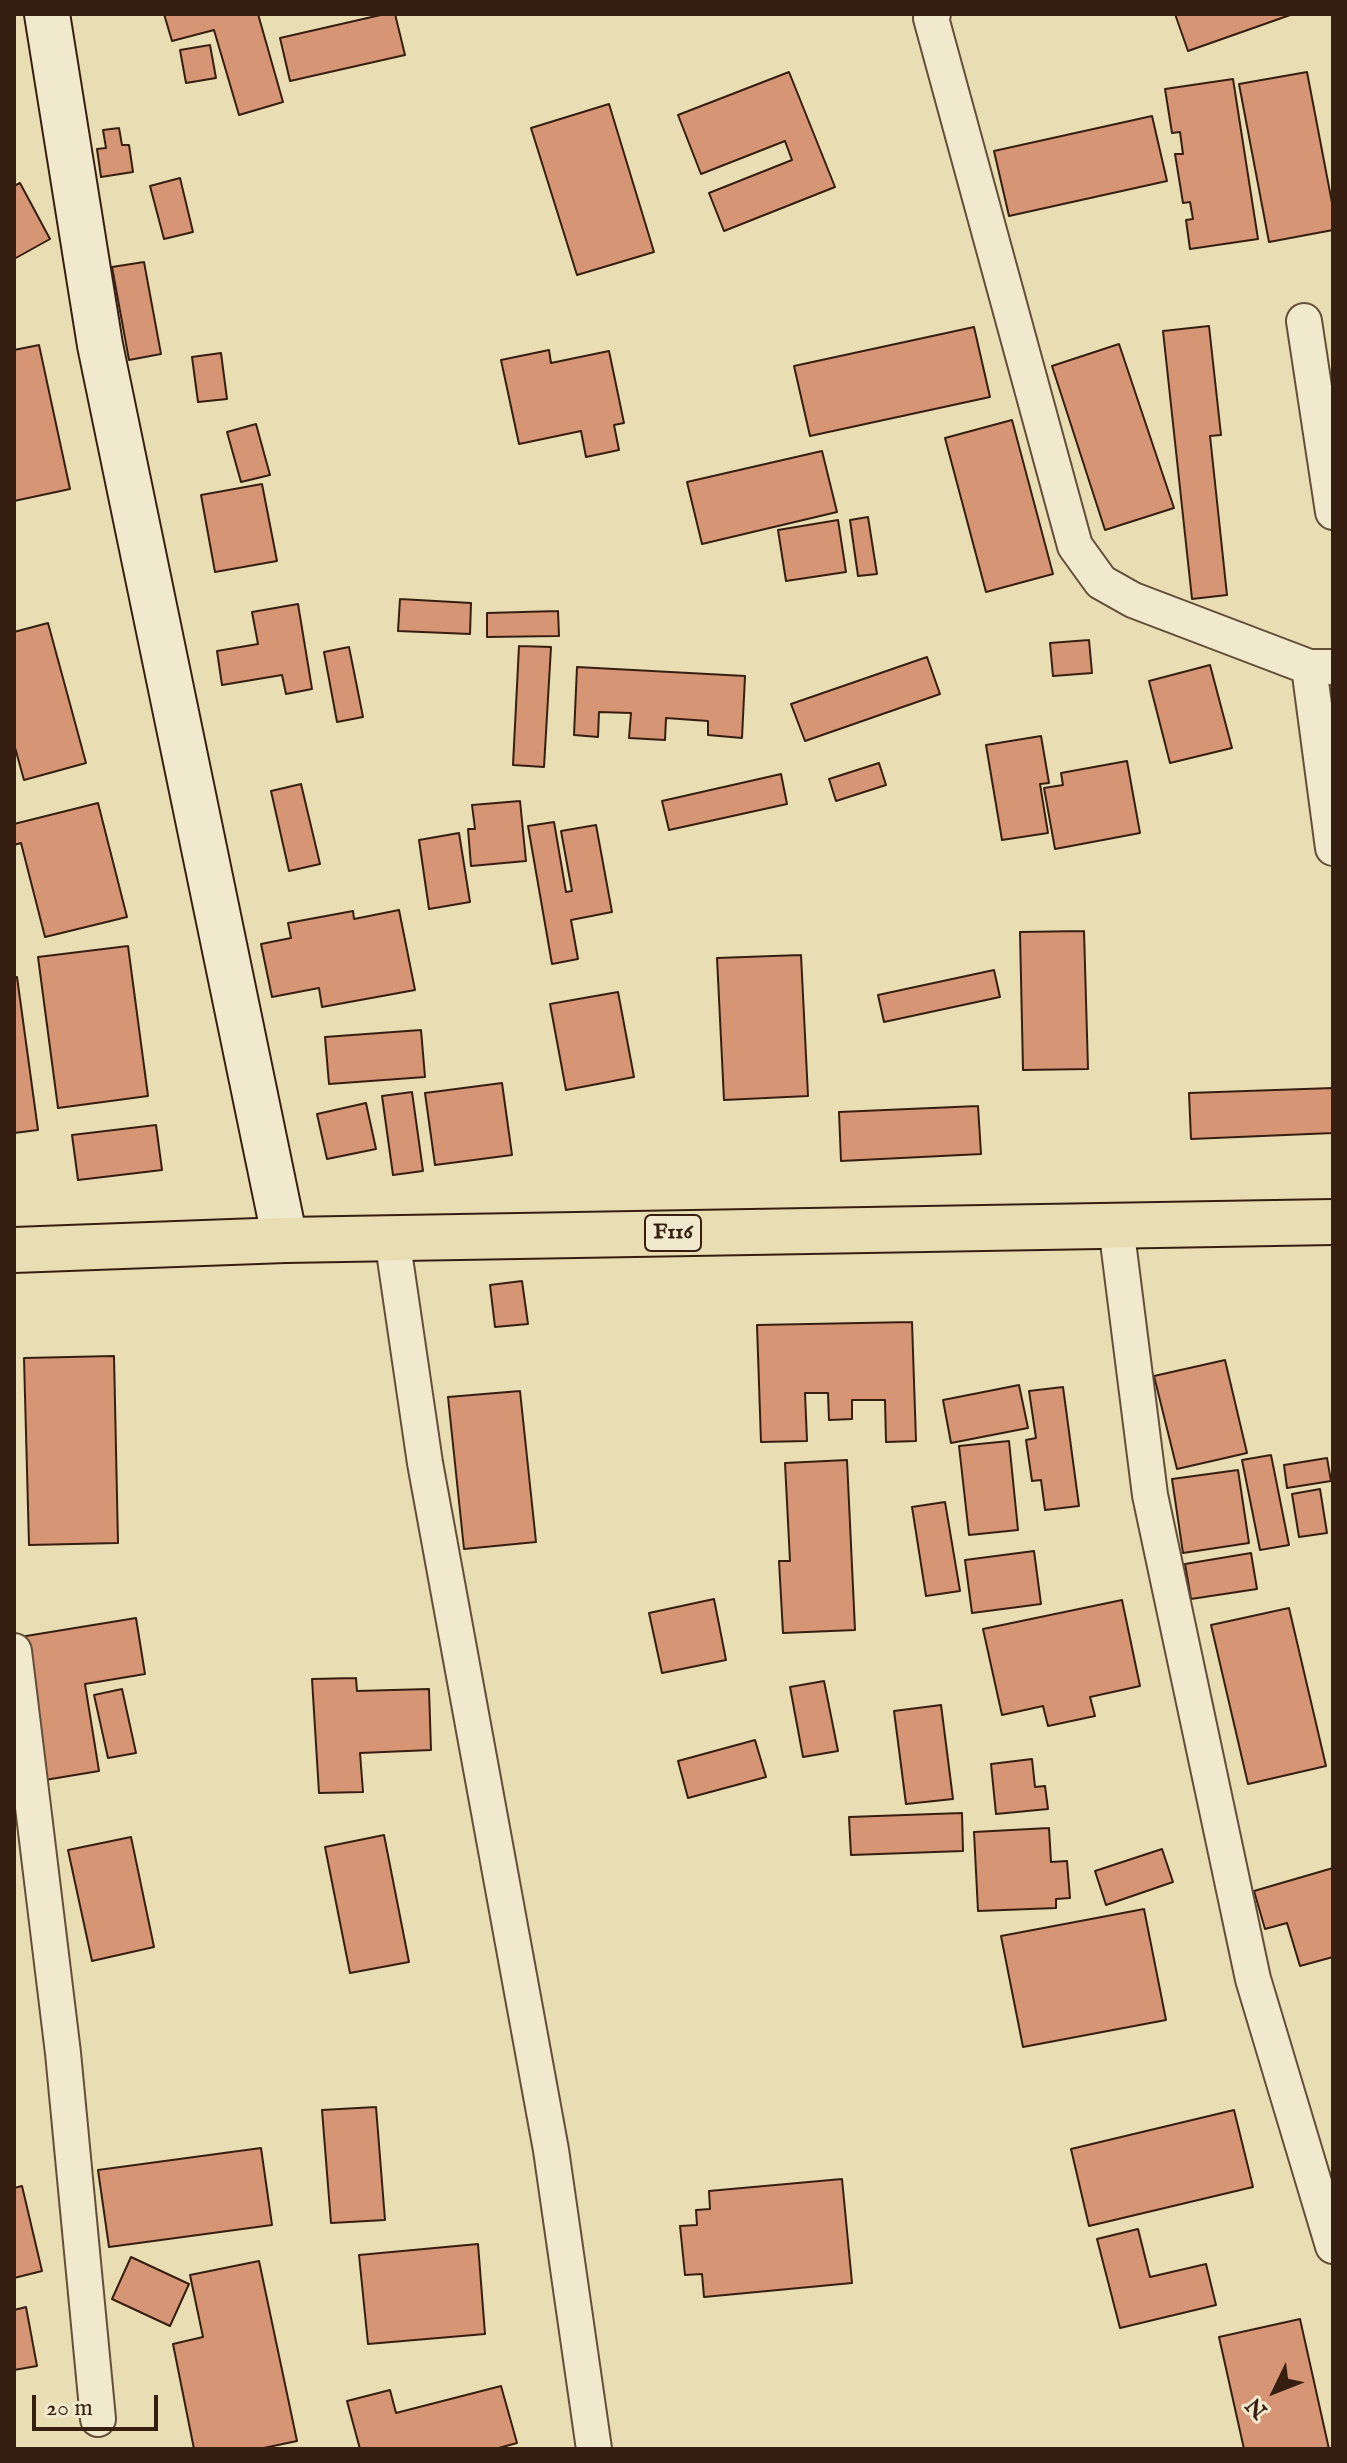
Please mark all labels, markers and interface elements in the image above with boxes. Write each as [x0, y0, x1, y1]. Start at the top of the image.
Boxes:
road number: F116 [645, 1215, 701, 1251]
north arrow [1235, 2351, 1315, 2431]
scale bar [36, 2379, 162, 2429]
text: N [1241, 2391, 1274, 2424]
text: 20 m [46, 2393, 93, 2424]

